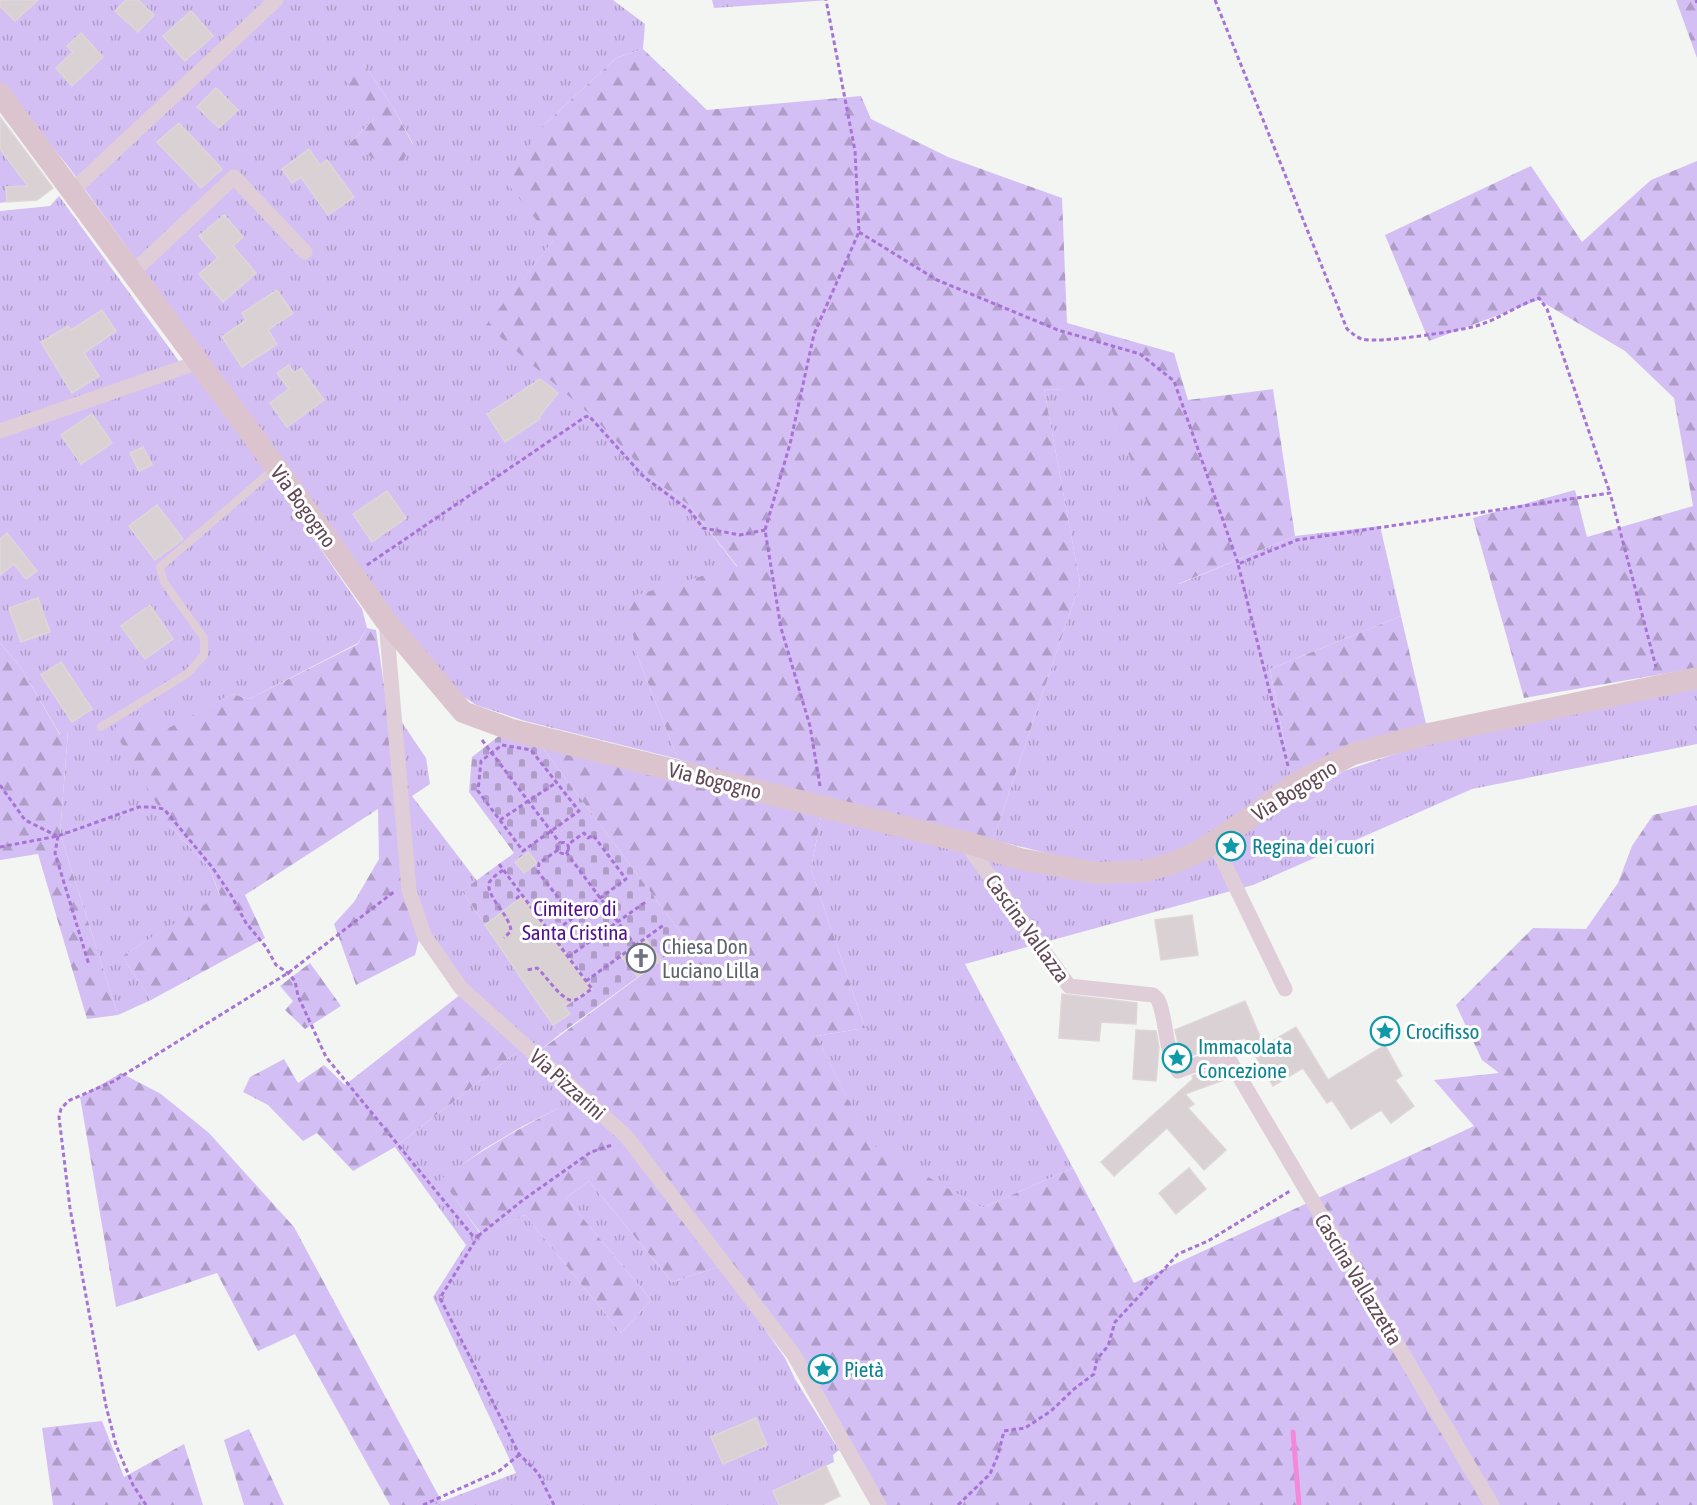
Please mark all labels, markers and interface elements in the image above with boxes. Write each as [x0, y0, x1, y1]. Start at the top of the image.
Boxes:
street label: Via Bogogno [266, 460, 342, 552]
street label: Via Bogogno [1247, 755, 1341, 825]
street label: Via Bogogno [666, 757, 764, 803]
place icon: Regina dei cuori [1215, 830, 1247, 862]
place label: Regina dei cuori [1252, 834, 1375, 858]
street label: Cascina Vallazza [981, 869, 1075, 987]
park label: Cimitero di Santa Cristina [522, 896, 628, 944]
place label: Chiesa Don Luciano Lilla [662, 934, 759, 982]
church icon: Chiesa Don Luciano Lilla [625, 942, 657, 974]
place icon: Crocifisso [1369, 1015, 1401, 1047]
place label: Crocifisso [1406, 1019, 1479, 1043]
place label: Immacolata Concezione [1198, 1034, 1292, 1082]
place icon: Immacolata Concezione [1161, 1042, 1193, 1074]
street label: Via Pizzarini [525, 1044, 611, 1124]
street label: Cascina Vallazzetta [1310, 1209, 1408, 1349]
place icon: Pietà [807, 1353, 839, 1385]
place label: Pietà [844, 1357, 884, 1381]

